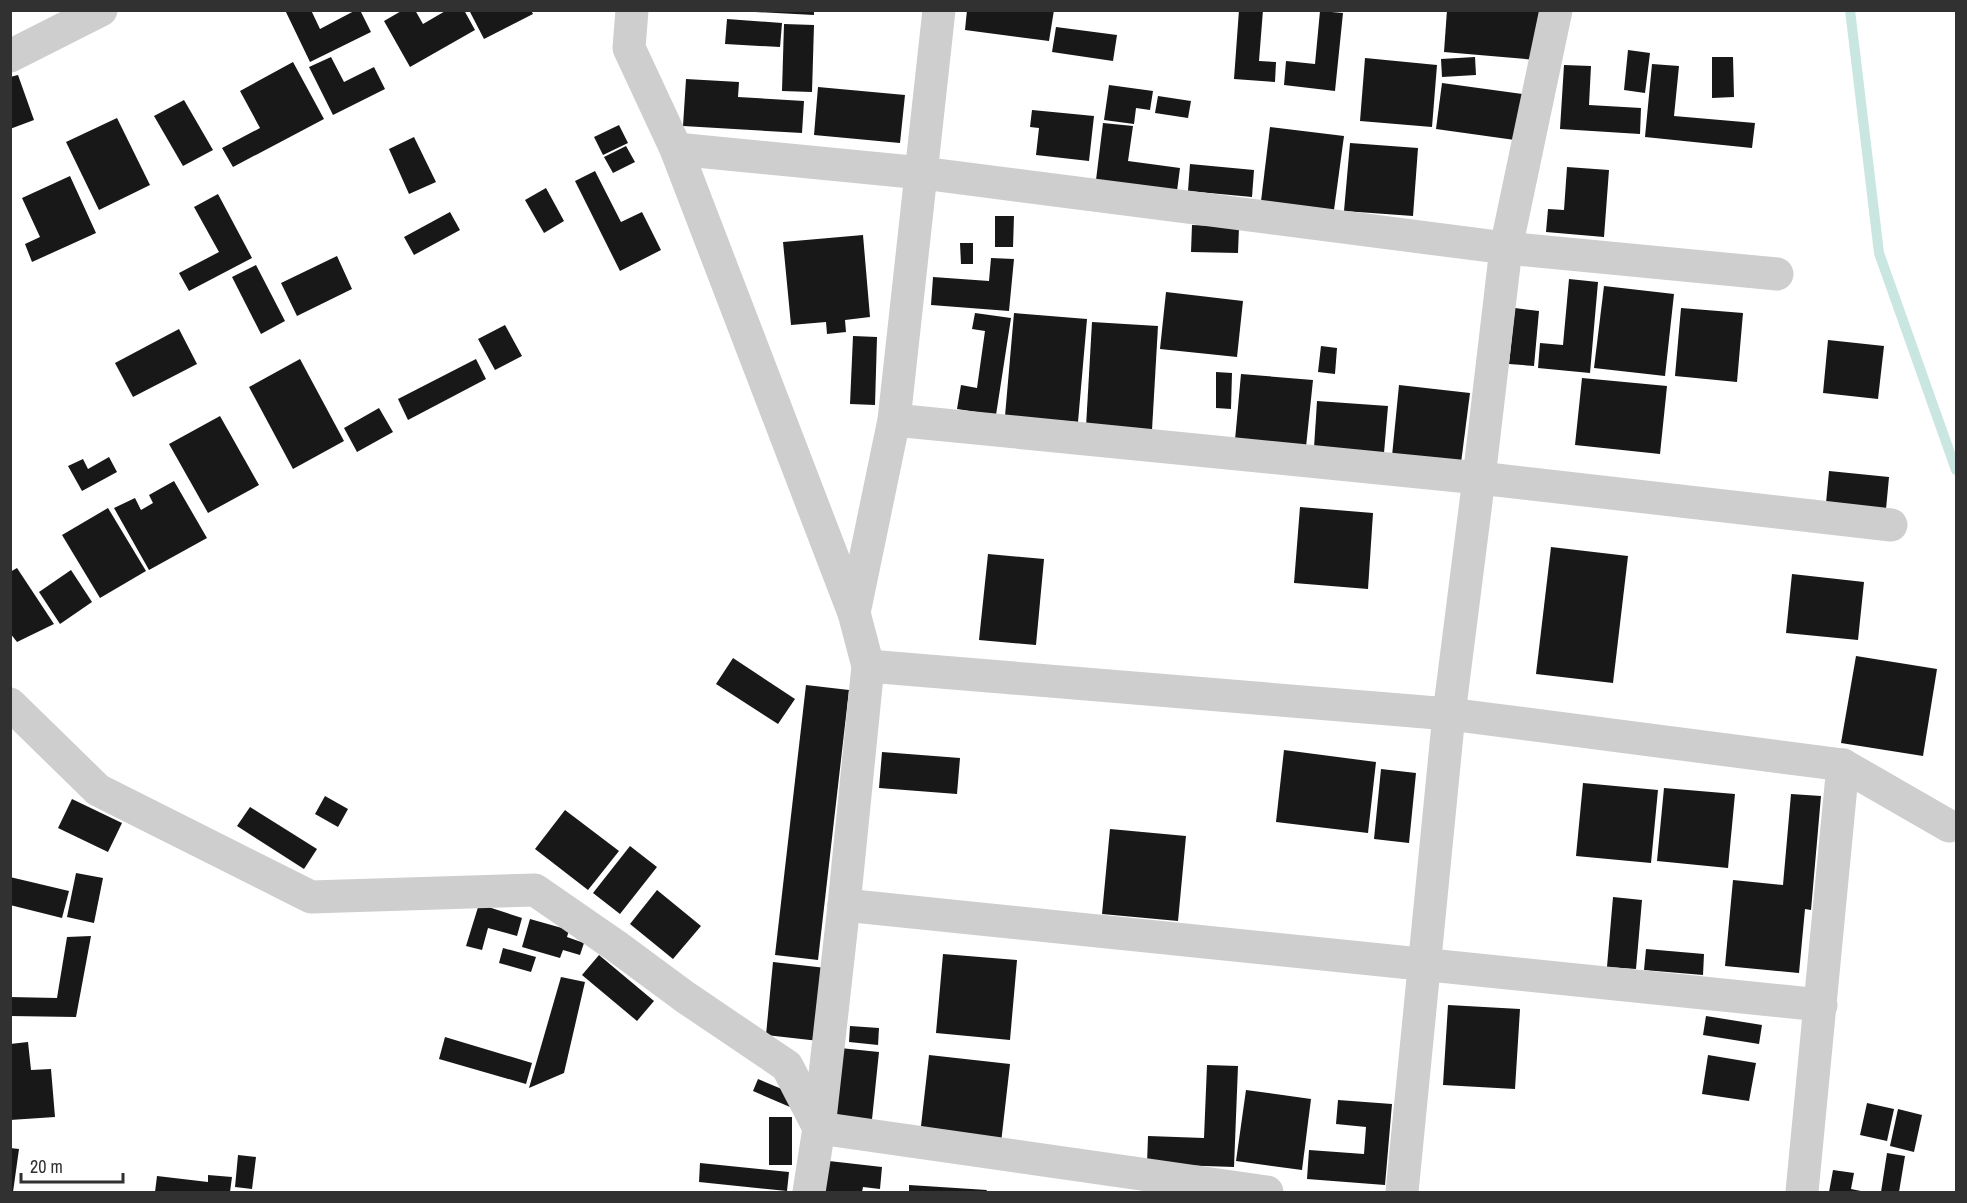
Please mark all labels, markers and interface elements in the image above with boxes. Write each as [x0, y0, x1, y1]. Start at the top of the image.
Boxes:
scale bar [21, 1146, 123, 1184]
text: 20 m [30, 1154, 63, 1179]

